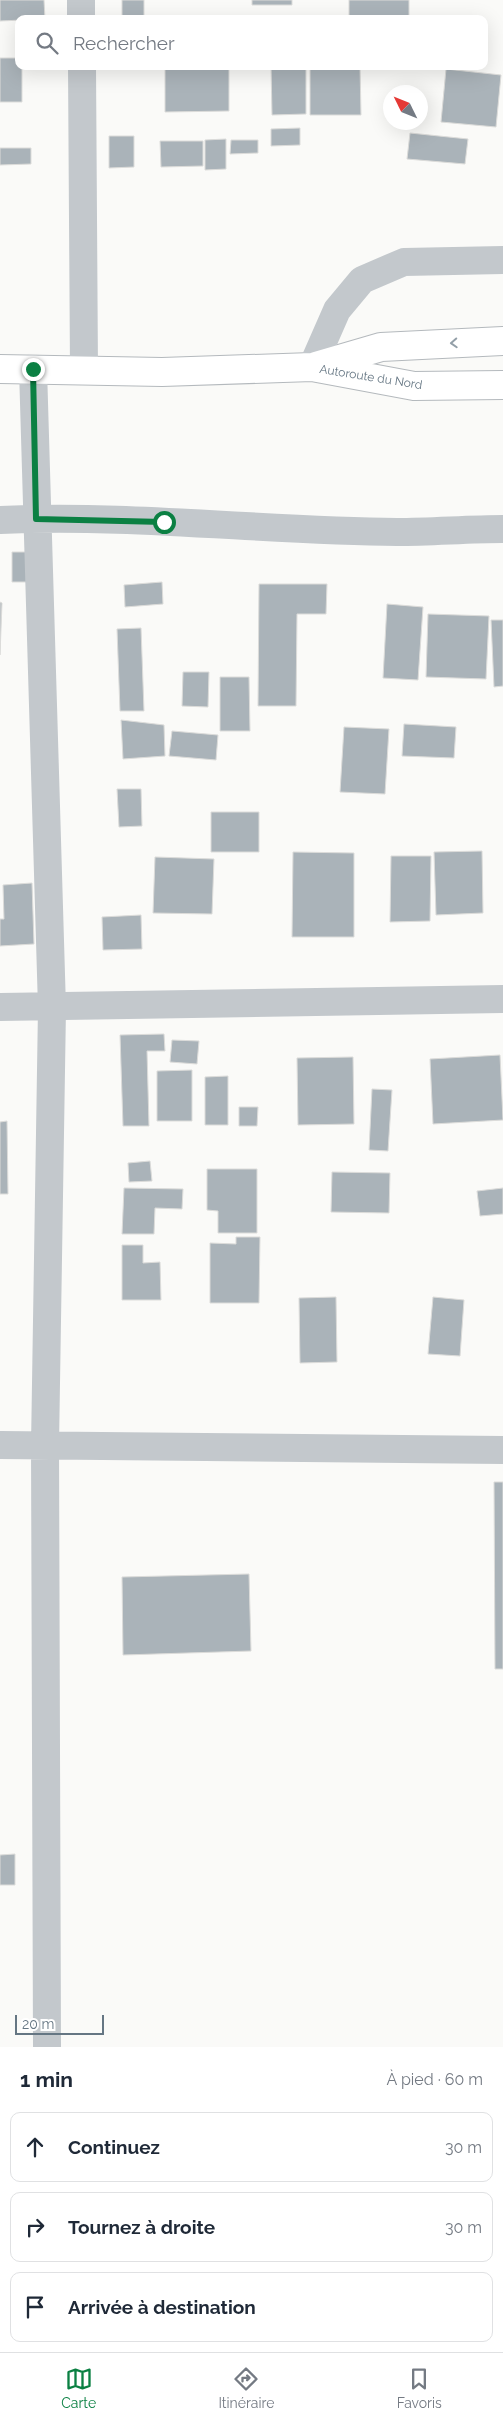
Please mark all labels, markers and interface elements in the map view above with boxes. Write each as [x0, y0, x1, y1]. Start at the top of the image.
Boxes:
search box [15, 15, 488, 70]
icon: search [33, 29, 61, 57]
text: Rechercher [73, 32, 175, 54]
north arrow [383, 85, 428, 130]
one-way arrow [450, 338, 458, 348]
route end [22, 358, 45, 381]
street label: Autoroute du Nord [319, 362, 423, 392]
route start [153, 511, 176, 534]
scale bar [15, 2012, 104, 2035]
text: 20 m [22, 2016, 54, 2032]
text: 1 min [20, 2067, 73, 2092]
text: À pied · 60 m [386, 2070, 483, 2089]
icon: ahead [21, 2133, 49, 2161]
text: Continuez [68, 2136, 160, 2158]
text: 30 m [445, 2138, 482, 2157]
icon: right [21, 2213, 49, 2241]
text: Tournez à droite [68, 2216, 215, 2238]
text: 30 m [445, 2218, 482, 2237]
icon: arrive [21, 2293, 49, 2321]
text: Arrivée à destination [68, 2296, 256, 2318]
tab: Carte [61, 2365, 96, 2411]
tab: Itinéraire [218, 2365, 274, 2411]
tab: Favoris [397, 2365, 442, 2411]

